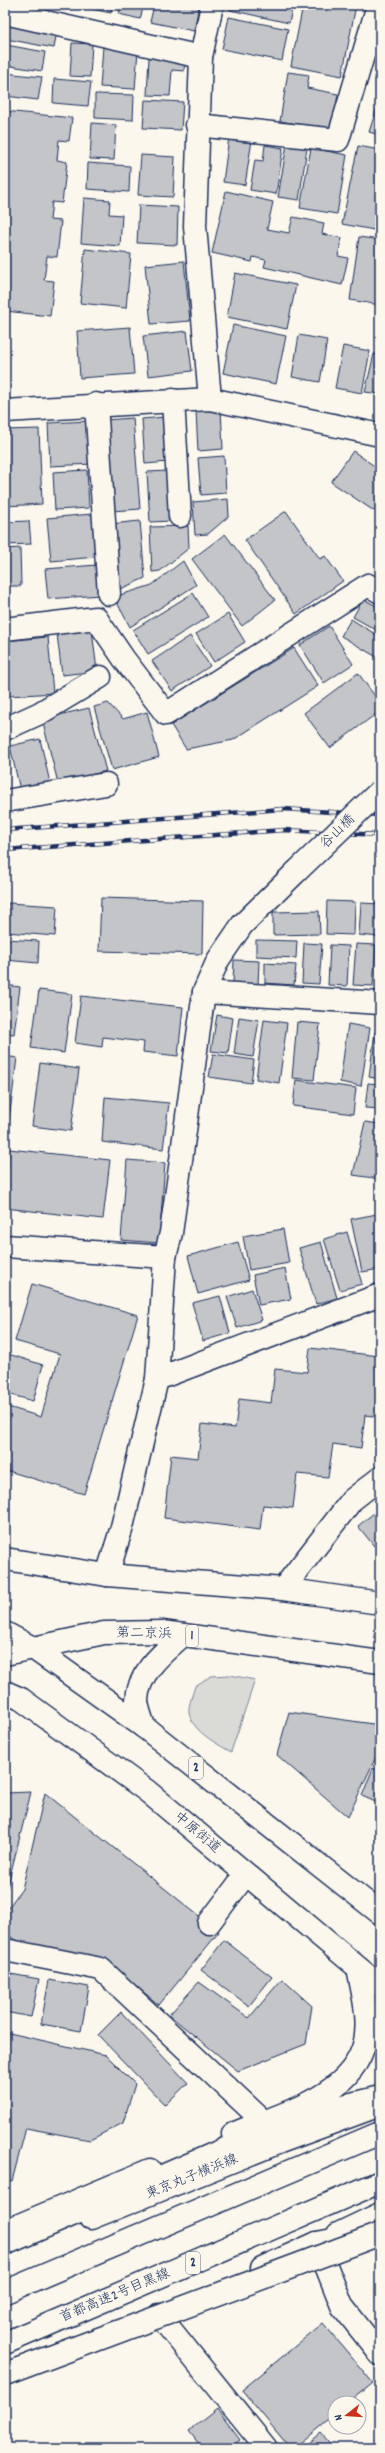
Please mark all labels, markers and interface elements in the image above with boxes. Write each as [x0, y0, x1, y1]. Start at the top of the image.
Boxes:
street label: 谷山橋 [316, 810, 360, 854]
street label: 第二京浜 [116, 1624, 172, 1644]
road number: 1 [186, 1625, 198, 1647]
road number: 2 [189, 1757, 203, 1779]
street label: 中原街道 [169, 1807, 225, 1859]
street label: 東京丸子横浜線 [143, 2149, 241, 2205]
road number: 2 [186, 2252, 200, 2274]
street label: 首都高速2号目黒線 [57, 2264, 173, 2328]
north arrow [327, 2395, 367, 2435]
text: N [331, 2412, 348, 2422]

